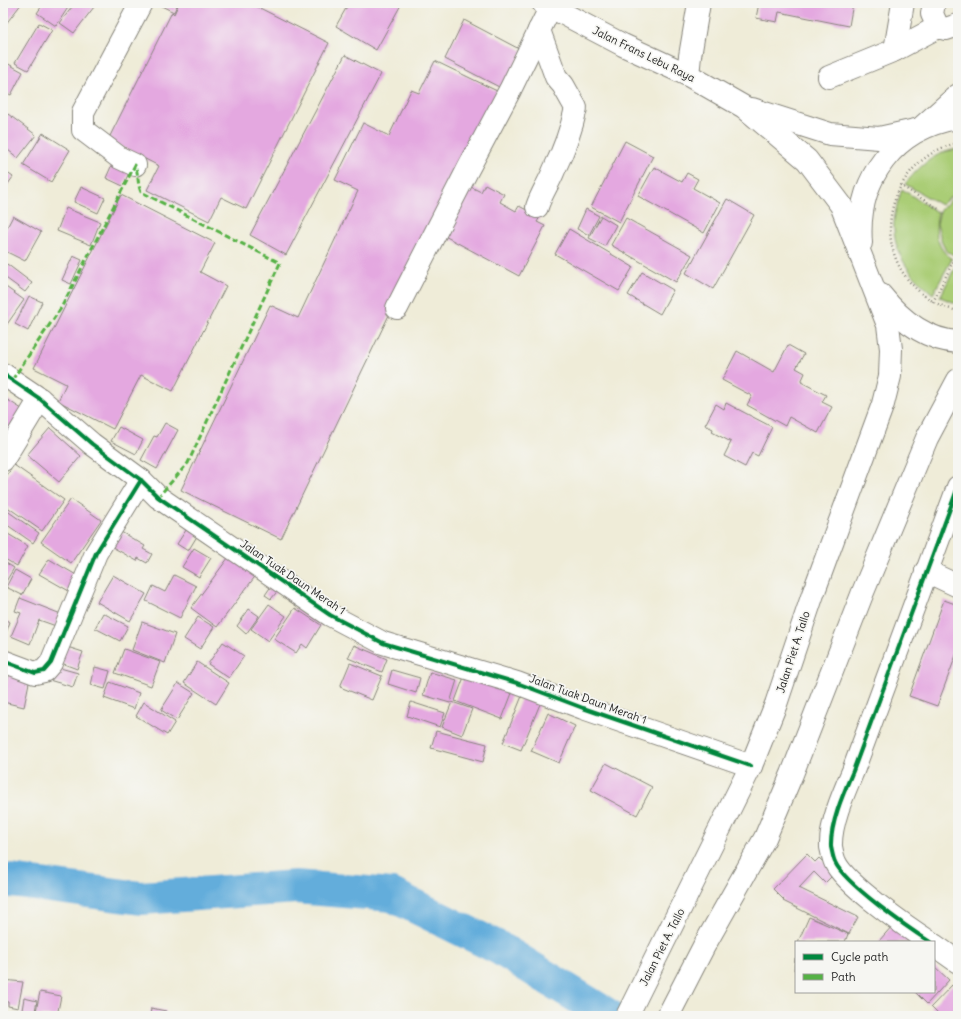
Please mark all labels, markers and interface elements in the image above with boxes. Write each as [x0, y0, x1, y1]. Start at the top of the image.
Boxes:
street label: Jalan Frans Lebu Raya [590, 23, 698, 85]
street label: Jalan Tuak Daun Merah 1 [238, 537, 348, 617]
street label: Jalan Piet A. Tallo [773, 609, 813, 695]
street label: Jalan Tuak Daun Merah 1 [528, 671, 648, 727]
street label: Jalan Piet A. Tallo [636, 906, 688, 988]
legend [795, 941, 935, 993]
text: Cycle path [831, 949, 888, 964]
text: Path [831, 969, 856, 984]

